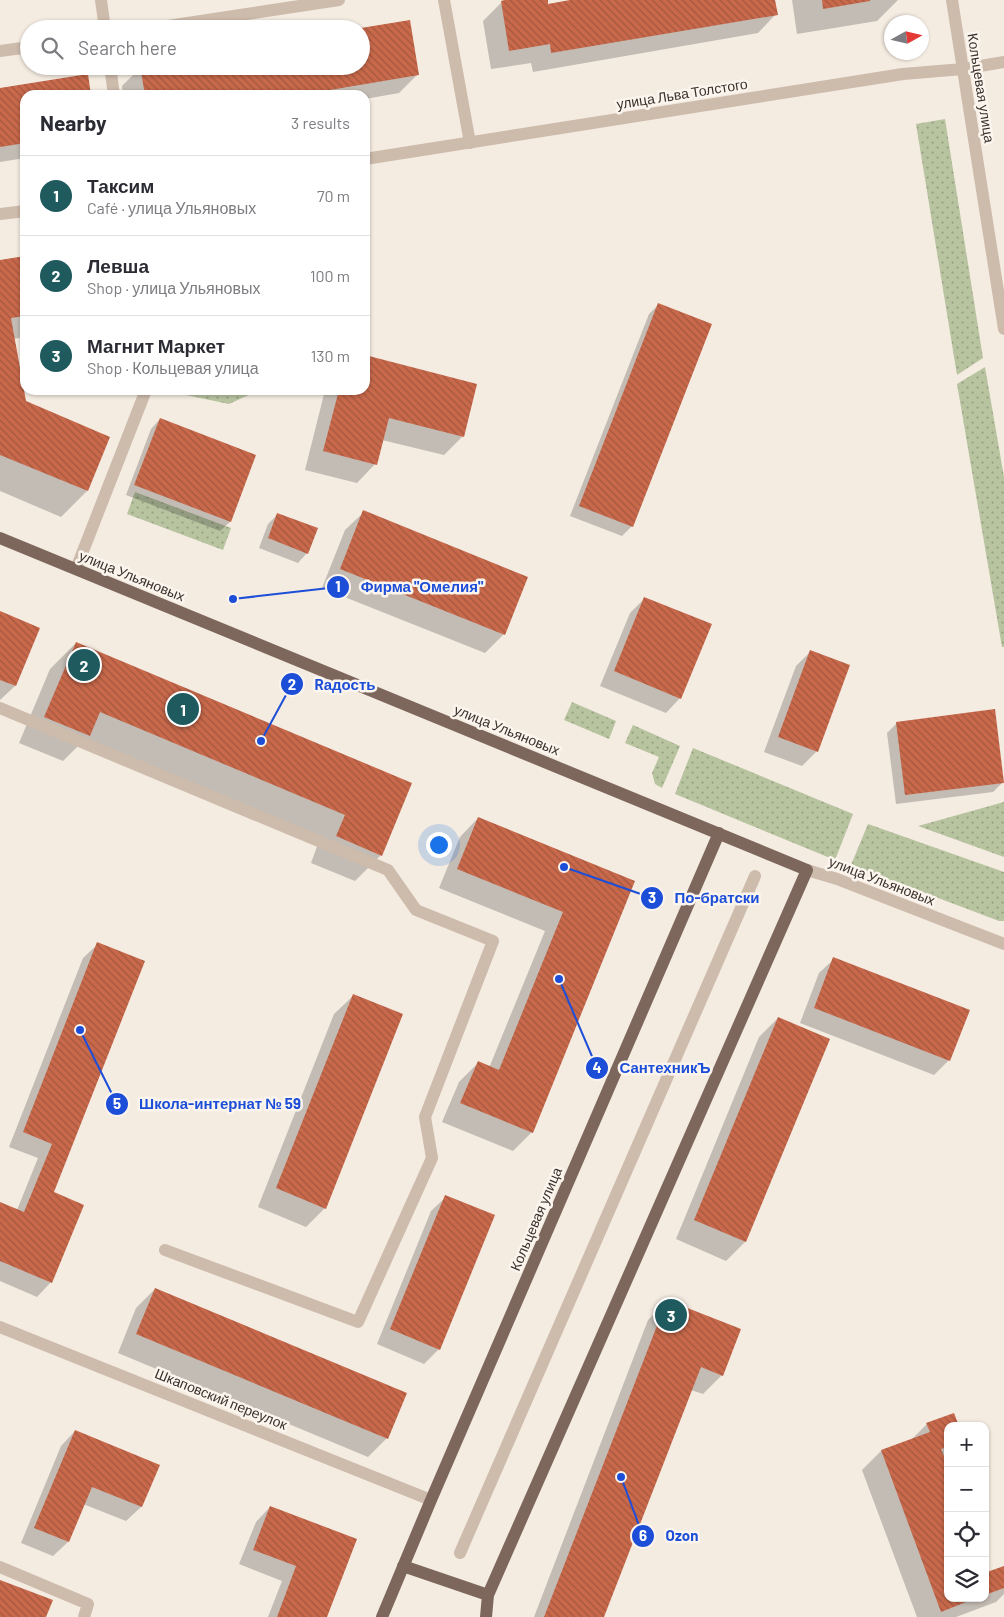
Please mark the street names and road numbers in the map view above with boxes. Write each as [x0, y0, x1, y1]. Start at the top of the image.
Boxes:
street label: Кольцевая улица [964, 32, 999, 144]
street label: улица Льва Толстого [615, 75, 749, 112]
street label: улица Ульяновых [77, 547, 187, 604]
street label: улица Ульяновых [452, 701, 562, 758]
street label: улица Ульяновых [827, 852, 938, 909]
street label: Кольцевая улица [506, 1164, 565, 1273]
street label: Шкаповский переулок [153, 1364, 291, 1433]

